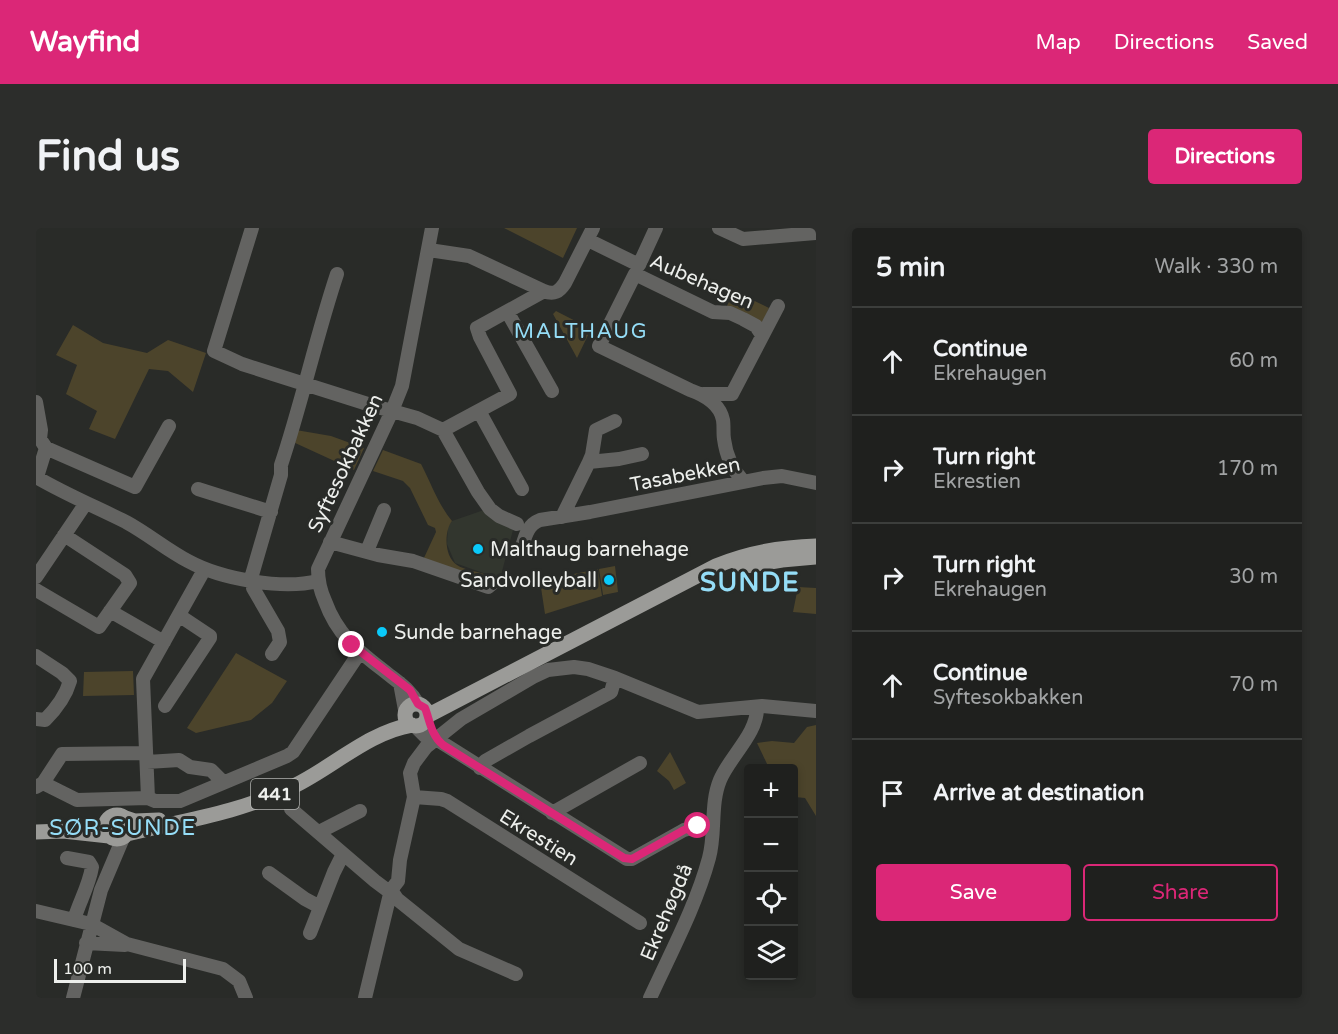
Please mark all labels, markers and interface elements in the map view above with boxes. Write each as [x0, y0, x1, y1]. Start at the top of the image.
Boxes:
text: Wayfind [30, 25, 140, 59]
text: Map [1035, 30, 1081, 55]
text: Directions [1114, 30, 1214, 55]
text: Saved [1247, 30, 1308, 55]
button: Directions [1148, 129, 1302, 184]
text: Find us [36, 131, 180, 182]
street label: Aubehagen [646, 249, 757, 315]
text: 5 min [876, 252, 945, 283]
text: Walk · 330 m [1155, 255, 1278, 279]
district label: MALTHAUG [514, 319, 648, 344]
text: Continue [933, 336, 1028, 362]
icon: ahead [876, 345, 909, 378]
text: 60 m [1229, 349, 1278, 373]
text: Ekrehaugen [933, 362, 1047, 386]
street label: Syftesokbakken [303, 390, 389, 537]
text: Turn right [933, 444, 1035, 470]
street label: Tasabekken [628, 453, 742, 497]
icon: right [876, 453, 909, 486]
text: 170 m [1217, 457, 1278, 481]
text: Ekrestien [933, 470, 1021, 494]
place label: Malthaug barnehage [490, 538, 689, 562]
marker: Malthaug barnehage [471, 542, 485, 556]
text: Turn right [933, 552, 1035, 578]
icon: right [876, 561, 909, 594]
text: 30 m [1229, 565, 1278, 589]
district label: SUNDE [700, 567, 800, 598]
place label: Sandvolleyball [460, 569, 597, 593]
marker: Sandvolleyball [602, 573, 616, 587]
text: Ekrehaugen [933, 578, 1047, 602]
place label: Sunde barnehage [394, 621, 562, 645]
marker: Sunde barnehage [375, 625, 389, 639]
route end [338, 631, 364, 657]
text: Continue [933, 660, 1028, 686]
icon: ahead [876, 669, 909, 702]
text: 70 m [1229, 673, 1278, 697]
text: Syftesokbakken [933, 686, 1083, 710]
map controls [744, 764, 798, 980]
button: + [744, 764, 798, 818]
icon: arrive [876, 777, 909, 810]
road number: 441 [251, 779, 299, 809]
text: Arrive at destination [933, 780, 1144, 806]
street label: Ekrestien [495, 804, 582, 871]
route start [684, 812, 710, 838]
district label: SØR-SUNDE [49, 815, 197, 841]
button: − [744, 818, 798, 872]
street label: Ekrehøgdå [636, 860, 698, 965]
button: Save [876, 864, 1071, 921]
button: Share [1083, 864, 1278, 921]
button: locate [744, 872, 798, 926]
button: layers [744, 926, 798, 980]
scale bar [54, 956, 186, 984]
text: 100 m [63, 959, 112, 979]

